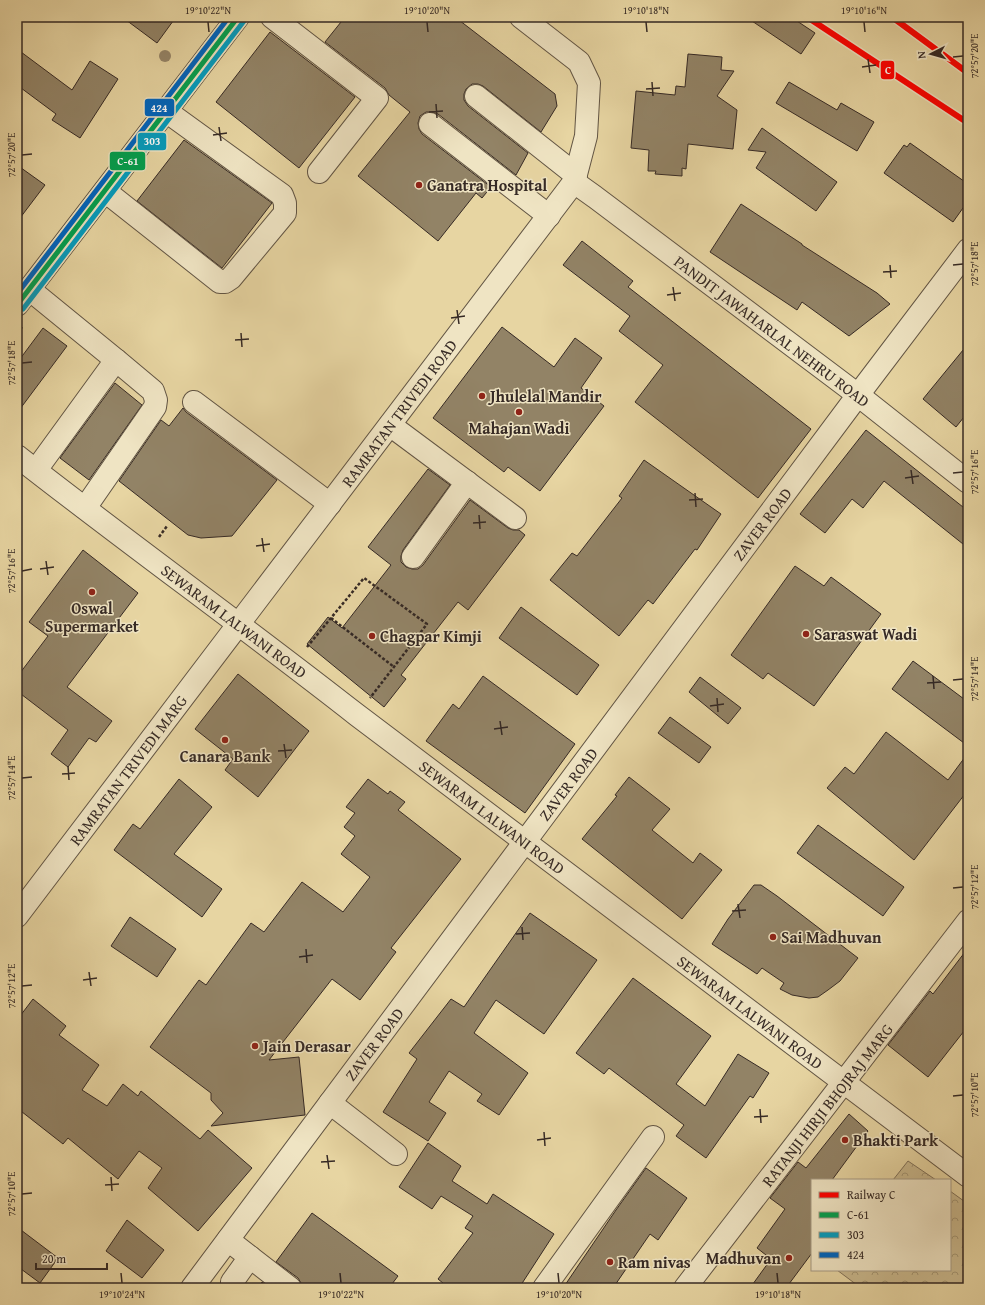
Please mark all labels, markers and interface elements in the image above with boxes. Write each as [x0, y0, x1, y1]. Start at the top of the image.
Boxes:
text: 19°10'22"N [185, 3, 231, 18]
text: 19°10'20"N [404, 3, 450, 18]
text: 19°10'18"N [623, 3, 669, 18]
text: 19°10'16"N [841, 3, 887, 18]
north arrow [911, 34, 951, 74]
text: 72°57'20"E [967, 34, 982, 78]
text: N [913, 50, 929, 60]
line badge: C [880, 60, 895, 80]
text: C [885, 62, 891, 78]
line badge: 424 [144, 98, 175, 117]
text: 424 [150, 100, 168, 116]
line badge: 303 [137, 132, 167, 151]
text: 72°57'20"E [4, 133, 19, 177]
text: 303 [143, 133, 161, 149]
line badge: C-61 [109, 151, 146, 171]
text: C-61 [117, 153, 139, 169]
place label: Ganatra Hospital [427, 173, 547, 197]
marker: Ganatra Hospital [414, 180, 424, 190]
text: 72°57'18"E [967, 242, 982, 286]
street label: PANDIT JAWAHARLAL NEHRU ROAD [669, 249, 875, 413]
street label: RAMRATAN TRIVEDI ROAD [335, 334, 463, 492]
text: 72°57'18"E [4, 341, 19, 385]
place label: Jhulelal Mandir [487, 384, 602, 408]
marker: Jhulelal Mandir [477, 391, 487, 401]
marker: Mahajan Wadi [514, 407, 524, 417]
place label: Mahajan Wadi [469, 416, 569, 440]
text: 72°57'16"E [967, 450, 982, 494]
street label: ZAVER ROAD [726, 482, 798, 566]
text: 72°57'16"E [4, 549, 19, 593]
street label: SEWARAM LALWANI ROAD [156, 558, 312, 684]
marker: Oswal Supermarket [87, 587, 97, 597]
place label: Oswal Supermarket [45, 596, 139, 638]
place label: Saraswat Wadi [814, 622, 917, 646]
place label: Chagpar Kimji [380, 624, 482, 648]
marker: Saraswat Wadi [801, 629, 811, 639]
marker: Chagpar Kimji [367, 631, 377, 641]
text: 72°57'14"E [967, 657, 982, 701]
street label: RAMRATAN TRIVEDI MARG [63, 689, 193, 850]
marker: Canara Bank [220, 735, 230, 745]
street label: ZAVER ROAD [532, 742, 604, 826]
place label: Canara Bank [180, 744, 271, 768]
street label: SEWARAM LALWANI ROAD [414, 754, 570, 880]
text: 72°57'14"E [4, 756, 19, 800]
text: 72°57'12"E [967, 865, 982, 909]
place label: Sai Madhuvan [781, 925, 882, 949]
marker: Sai Madhuvan [768, 932, 778, 942]
street label: SEWARAM LALWANI ROAD [672, 949, 828, 1075]
text: 72°57'12"E [4, 964, 19, 1008]
street label: ZAVER ROAD [338, 1002, 410, 1086]
street label: RATANJI HIRJI BHOJRAJ MARG [756, 1018, 899, 1192]
place label: Jain Derasar [260, 1034, 351, 1058]
marker: Jain Derasar [250, 1041, 260, 1051]
text: 72°57'10"E [967, 1073, 982, 1117]
place label: Bhakti Park [853, 1128, 939, 1152]
marker: Bhakti Park [840, 1135, 850, 1145]
text: 72°57'10"E [4, 1172, 19, 1216]
legend [811, 1179, 951, 1271]
text: Railway C [847, 1186, 896, 1203]
text: C-61 [847, 1206, 869, 1223]
text: 303 [847, 1226, 865, 1243]
scale bar [36, 1245, 107, 1271]
place label: Madhuvan [706, 1246, 782, 1270]
text: 424 [847, 1246, 865, 1263]
text: 20 m [42, 1250, 66, 1267]
place label: Ram nivas [618, 1250, 691, 1274]
marker: Madhuvan [784, 1253, 794, 1263]
marker: Ram nivas [605, 1257, 615, 1267]
text: 19°10'24"N [99, 1287, 145, 1302]
text: 19°10'22"N [318, 1287, 364, 1302]
text: 19°10'20"N [536, 1287, 582, 1302]
text: 19°10'18"N [755, 1287, 801, 1302]

